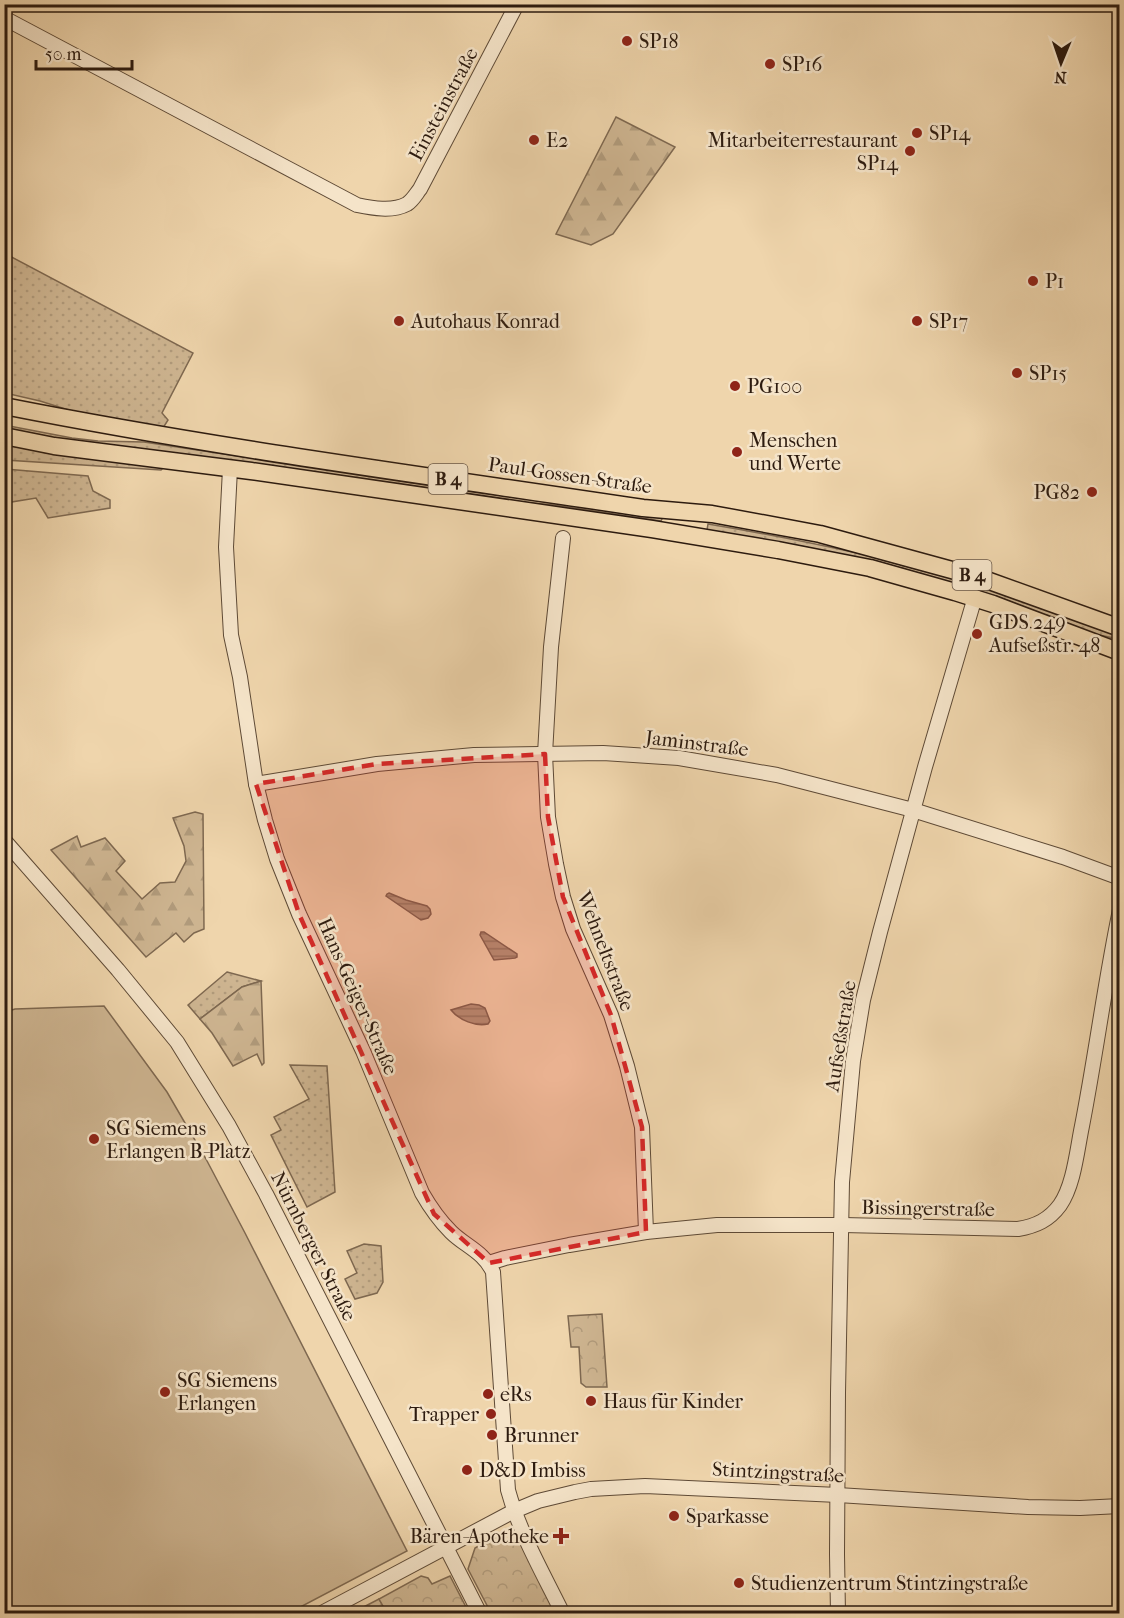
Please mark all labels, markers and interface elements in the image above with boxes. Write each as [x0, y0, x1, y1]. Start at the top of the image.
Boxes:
place label: SP18 [639, 30, 679, 53]
scale bar [36, 33, 132, 71]
north arrow [1031, 33, 1091, 93]
marker: SP18 [620, 34, 634, 48]
text: 50 m [45, 44, 82, 65]
street label: Einsteinstraße [404, 44, 483, 165]
place label: SP16 [782, 53, 822, 76]
marker: SP16 [763, 57, 777, 71]
text: N [1053, 68, 1067, 87]
place label: SP14 [929, 122, 972, 145]
marker: SP14 [910, 126, 924, 140]
place label: E2 [546, 129, 569, 152]
place label: Mitarbeiterrestaurant SP14 [708, 129, 899, 175]
marker: E2 [527, 133, 541, 147]
marker: Mitarbeiterrestaurant SP14 [903, 144, 917, 158]
place label: P1 [1045, 270, 1064, 293]
marker: P1 [1026, 274, 1040, 288]
place label: Autohaus Konrad [410, 310, 561, 333]
place label: SP17 [929, 310, 969, 333]
marker: Autohaus Konrad [392, 314, 406, 328]
marker: SP17 [910, 314, 924, 328]
place label: SP15 [1029, 362, 1067, 385]
marker: SP15 [1010, 366, 1024, 380]
place label: PG100 [747, 375, 802, 398]
marker: PG100 [728, 379, 742, 393]
place label: Menschen und Werte [748, 429, 841, 475]
marker: Menschen und Werte [730, 445, 744, 459]
street label: Paul-Gossen-Straße [487, 453, 653, 498]
road number: B 4 [428, 464, 468, 494]
place label: PG82 [1033, 481, 1080, 504]
marker: PG82 [1085, 485, 1099, 499]
road number: B 4 [952, 560, 992, 590]
place label: GDS 249 Aufseßstr. 48 [988, 611, 1100, 657]
marker: GDS 249 Aufseßstr. 48 [970, 627, 984, 641]
street label: Jaminstraße [642, 726, 750, 761]
street label: Wehneltstraße [572, 887, 639, 1014]
street label: Hans-Geiger-Straße [313, 914, 403, 1078]
street label: Aufseßstraße [820, 979, 861, 1094]
place label: SG Siemens Erlangen B-Platz [106, 1117, 251, 1163]
marker: SG Siemens Erlangen B-Platz [87, 1132, 101, 1146]
street label: Nürnberger Straße [266, 1168, 361, 1325]
street label: Bissingerstraße [861, 1196, 995, 1221]
place label: SG Siemens Erlangen [177, 1369, 277, 1415]
place label: eRs [500, 1383, 532, 1406]
marker: SG Siemens Erlangen [158, 1385, 172, 1399]
marker: eRs [481, 1387, 495, 1401]
place label: Haus für Kinder [603, 1390, 744, 1413]
marker: Haus für Kinder [584, 1394, 598, 1408]
place label: Trapper [409, 1403, 479, 1426]
marker: Trapper [484, 1407, 498, 1421]
place label: Brunner [504, 1424, 579, 1447]
marker: Brunner [485, 1428, 499, 1442]
street label: Stintzingstraße [711, 1458, 845, 1487]
place label: D&D Imbiss [479, 1459, 586, 1482]
marker: D&D Imbiss [460, 1463, 474, 1477]
place label: Sparkasse [686, 1505, 769, 1528]
marker: Sparkasse [667, 1509, 681, 1523]
place label: Bären-Apotheke [410, 1525, 549, 1548]
marker: Bären-Apotheke [554, 1529, 568, 1543]
place label: Studienzentrum Stintzingstraße [751, 1572, 1028, 1595]
marker: Studienzentrum Stintzingstraße [732, 1576, 746, 1590]

